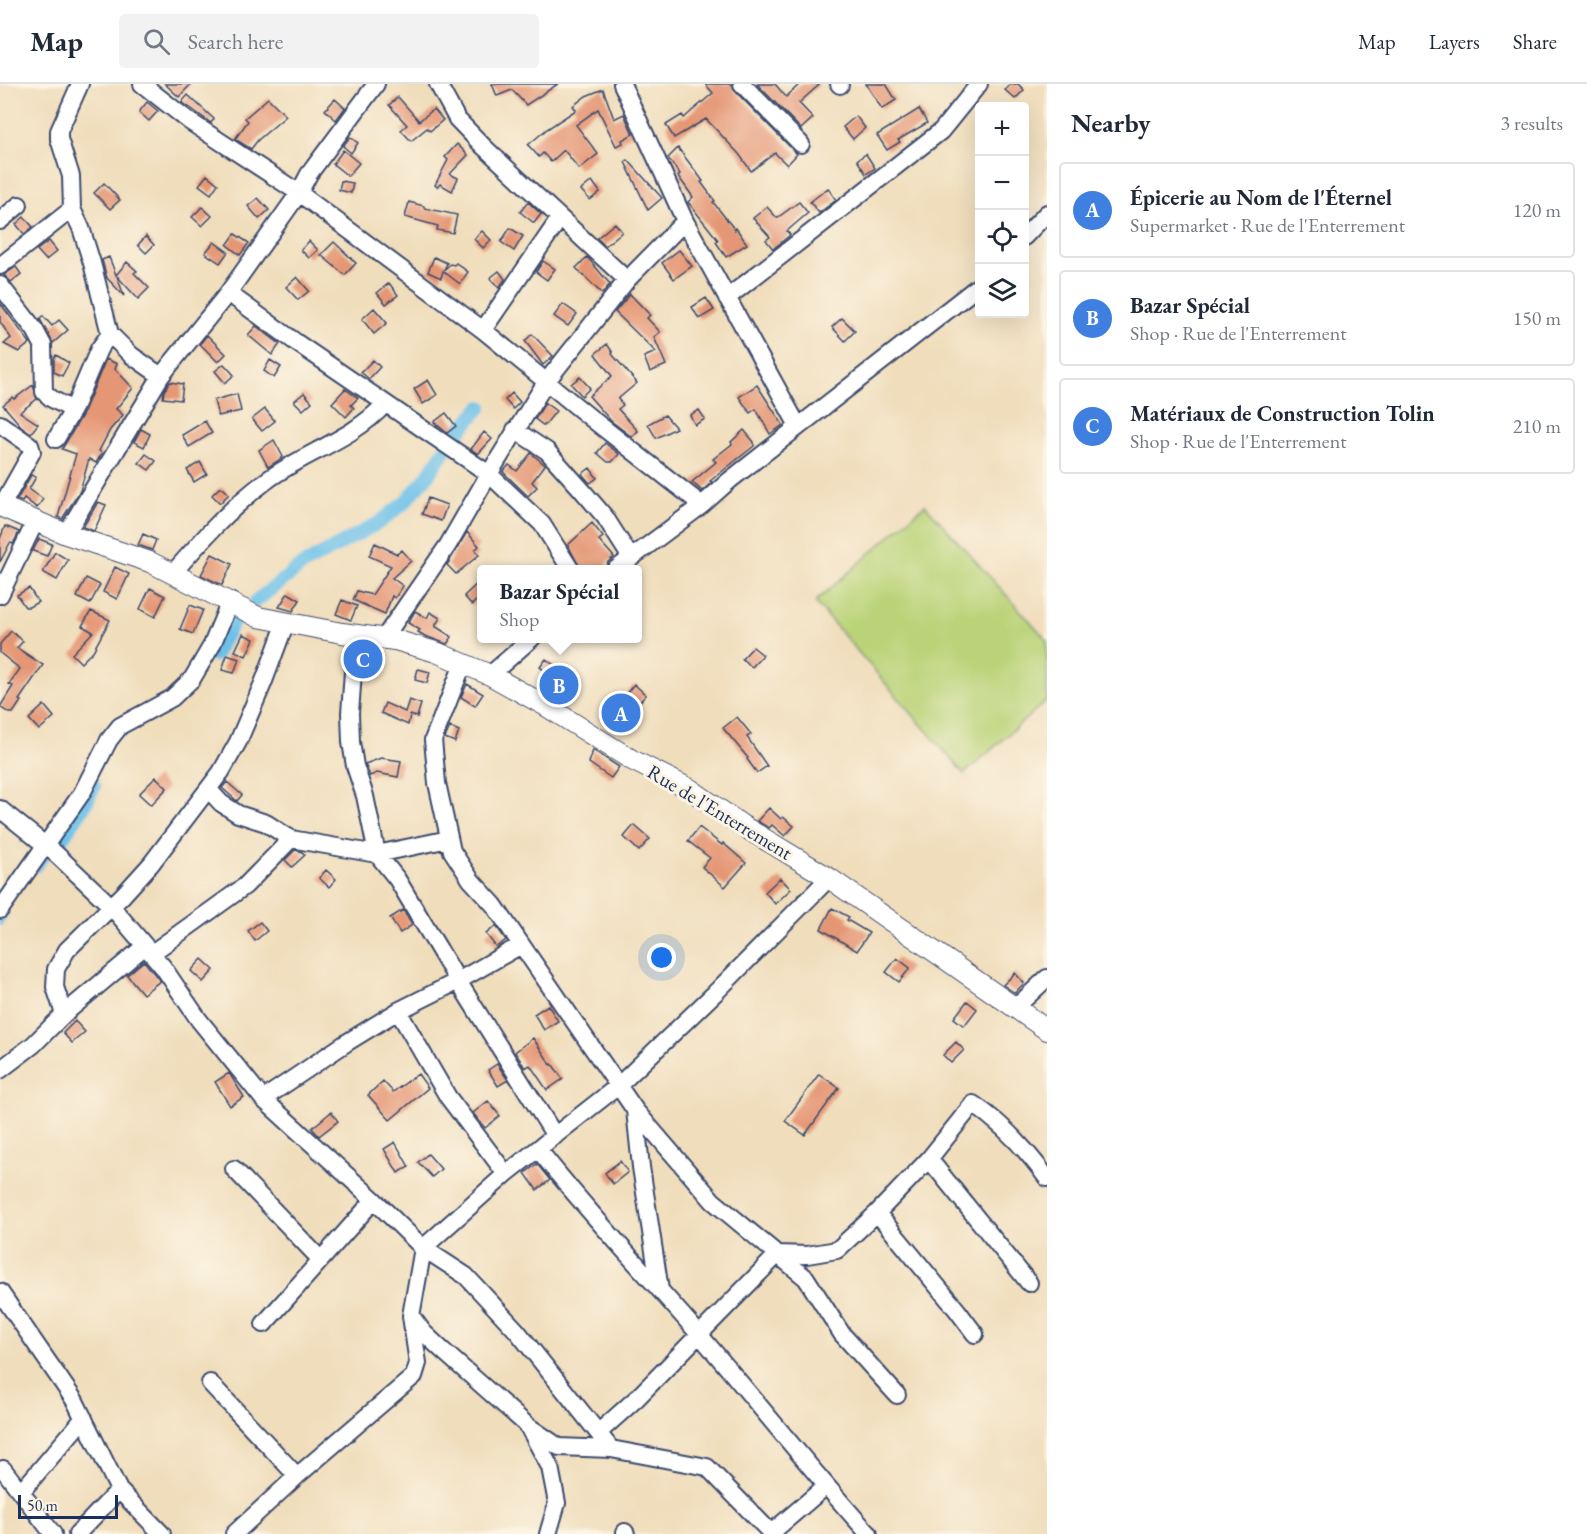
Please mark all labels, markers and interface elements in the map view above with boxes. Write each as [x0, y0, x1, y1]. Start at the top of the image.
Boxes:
search box [119, 14, 539, 68]
text: Map [30, 23, 83, 59]
icon: search [140, 25, 173, 58]
text: Search here [188, 27, 283, 56]
text: Map [1358, 28, 1396, 55]
text: Layers [1429, 28, 1480, 55]
text: Share [1513, 28, 1557, 55]
map controls [975, 102, 1029, 318]
button: + [975, 102, 1029, 156]
text: Nearby [1071, 106, 1151, 140]
text: 3 results [1500, 110, 1563, 136]
button: − [975, 156, 1029, 210]
text: Épicerie au Nom de l'Éternel [1130, 183, 1392, 212]
text: A [1085, 197, 1100, 223]
text: 120 m [1513, 197, 1561, 223]
button: locate [975, 210, 1029, 264]
text: Supermarket · Rue de l'Enterrement [1130, 212, 1405, 238]
button: layers [975, 264, 1029, 318]
text: Bazar Spécial [1130, 291, 1250, 320]
text: B [1086, 305, 1099, 331]
text: 150 m [1513, 305, 1561, 331]
text: Shop · Rue de l'Enterrement [1130, 320, 1346, 346]
text: Matériaux de Construction Tolin [1130, 399, 1435, 428]
text: C [1085, 413, 1100, 439]
text: 210 m [1513, 413, 1561, 439]
text: Shop · Rue de l'Enterrement [1130, 428, 1346, 454]
popup [477, 565, 642, 643]
text: Bazar Spécial [499, 577, 620, 606]
text: Shop [499, 606, 539, 632]
pin: C [344, 636, 382, 682]
pin: B [540, 662, 578, 708]
pin: A [602, 690, 640, 736]
street label: Rue de l'Enterrement [643, 758, 798, 866]
your location [647, 943, 676, 972]
scale bar [18, 1492, 118, 1520]
text: 50 m [27, 1495, 58, 1516]

